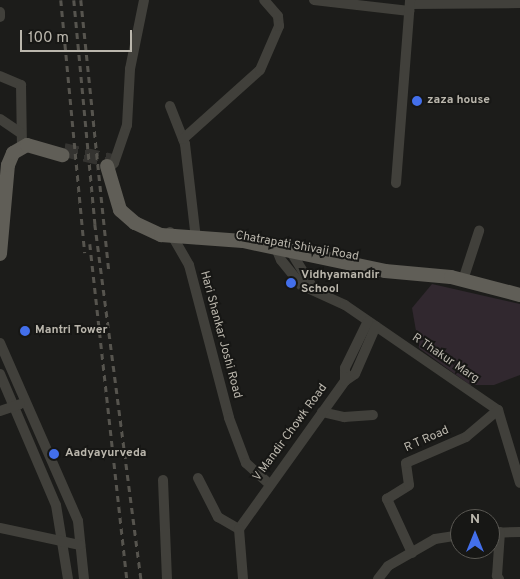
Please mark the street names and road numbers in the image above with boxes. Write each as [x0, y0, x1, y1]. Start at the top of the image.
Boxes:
street label: Chatrapati Shivaji Road [234, 229, 360, 265]
street label: Hari Shankar Joshi Road [196, 270, 244, 400]
street label: R Thakur Marg [409, 331, 481, 387]
street label: V Mandir Chowk Road [251, 381, 331, 485]
street label: R T Road [402, 424, 452, 456]

